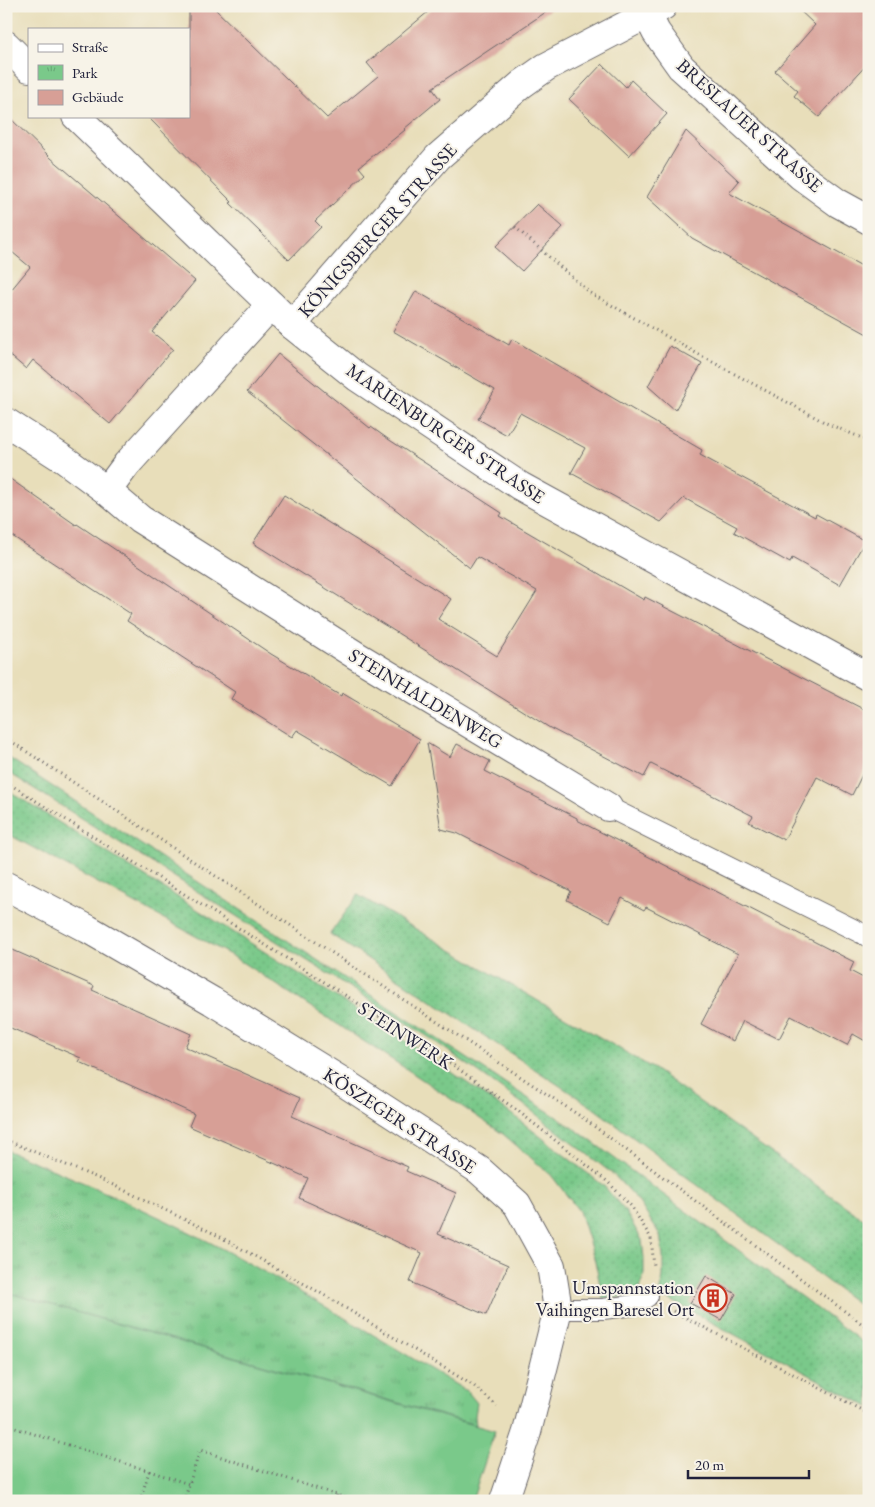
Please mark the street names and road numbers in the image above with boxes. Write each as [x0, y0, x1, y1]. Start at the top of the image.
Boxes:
street label: BRESLAUER STRASSE [671, 53, 828, 198]
street label: KÖNIGSBERGER STRASSE [292, 138, 463, 323]
street label: MARIENBURGER STRASSE [342, 358, 550, 509]
street label: STEINHALDENWEG [344, 643, 508, 754]
street label: STEINWERK [353, 995, 459, 1076]
street label: KÖSZEGER STRASSE [318, 1062, 481, 1179]

